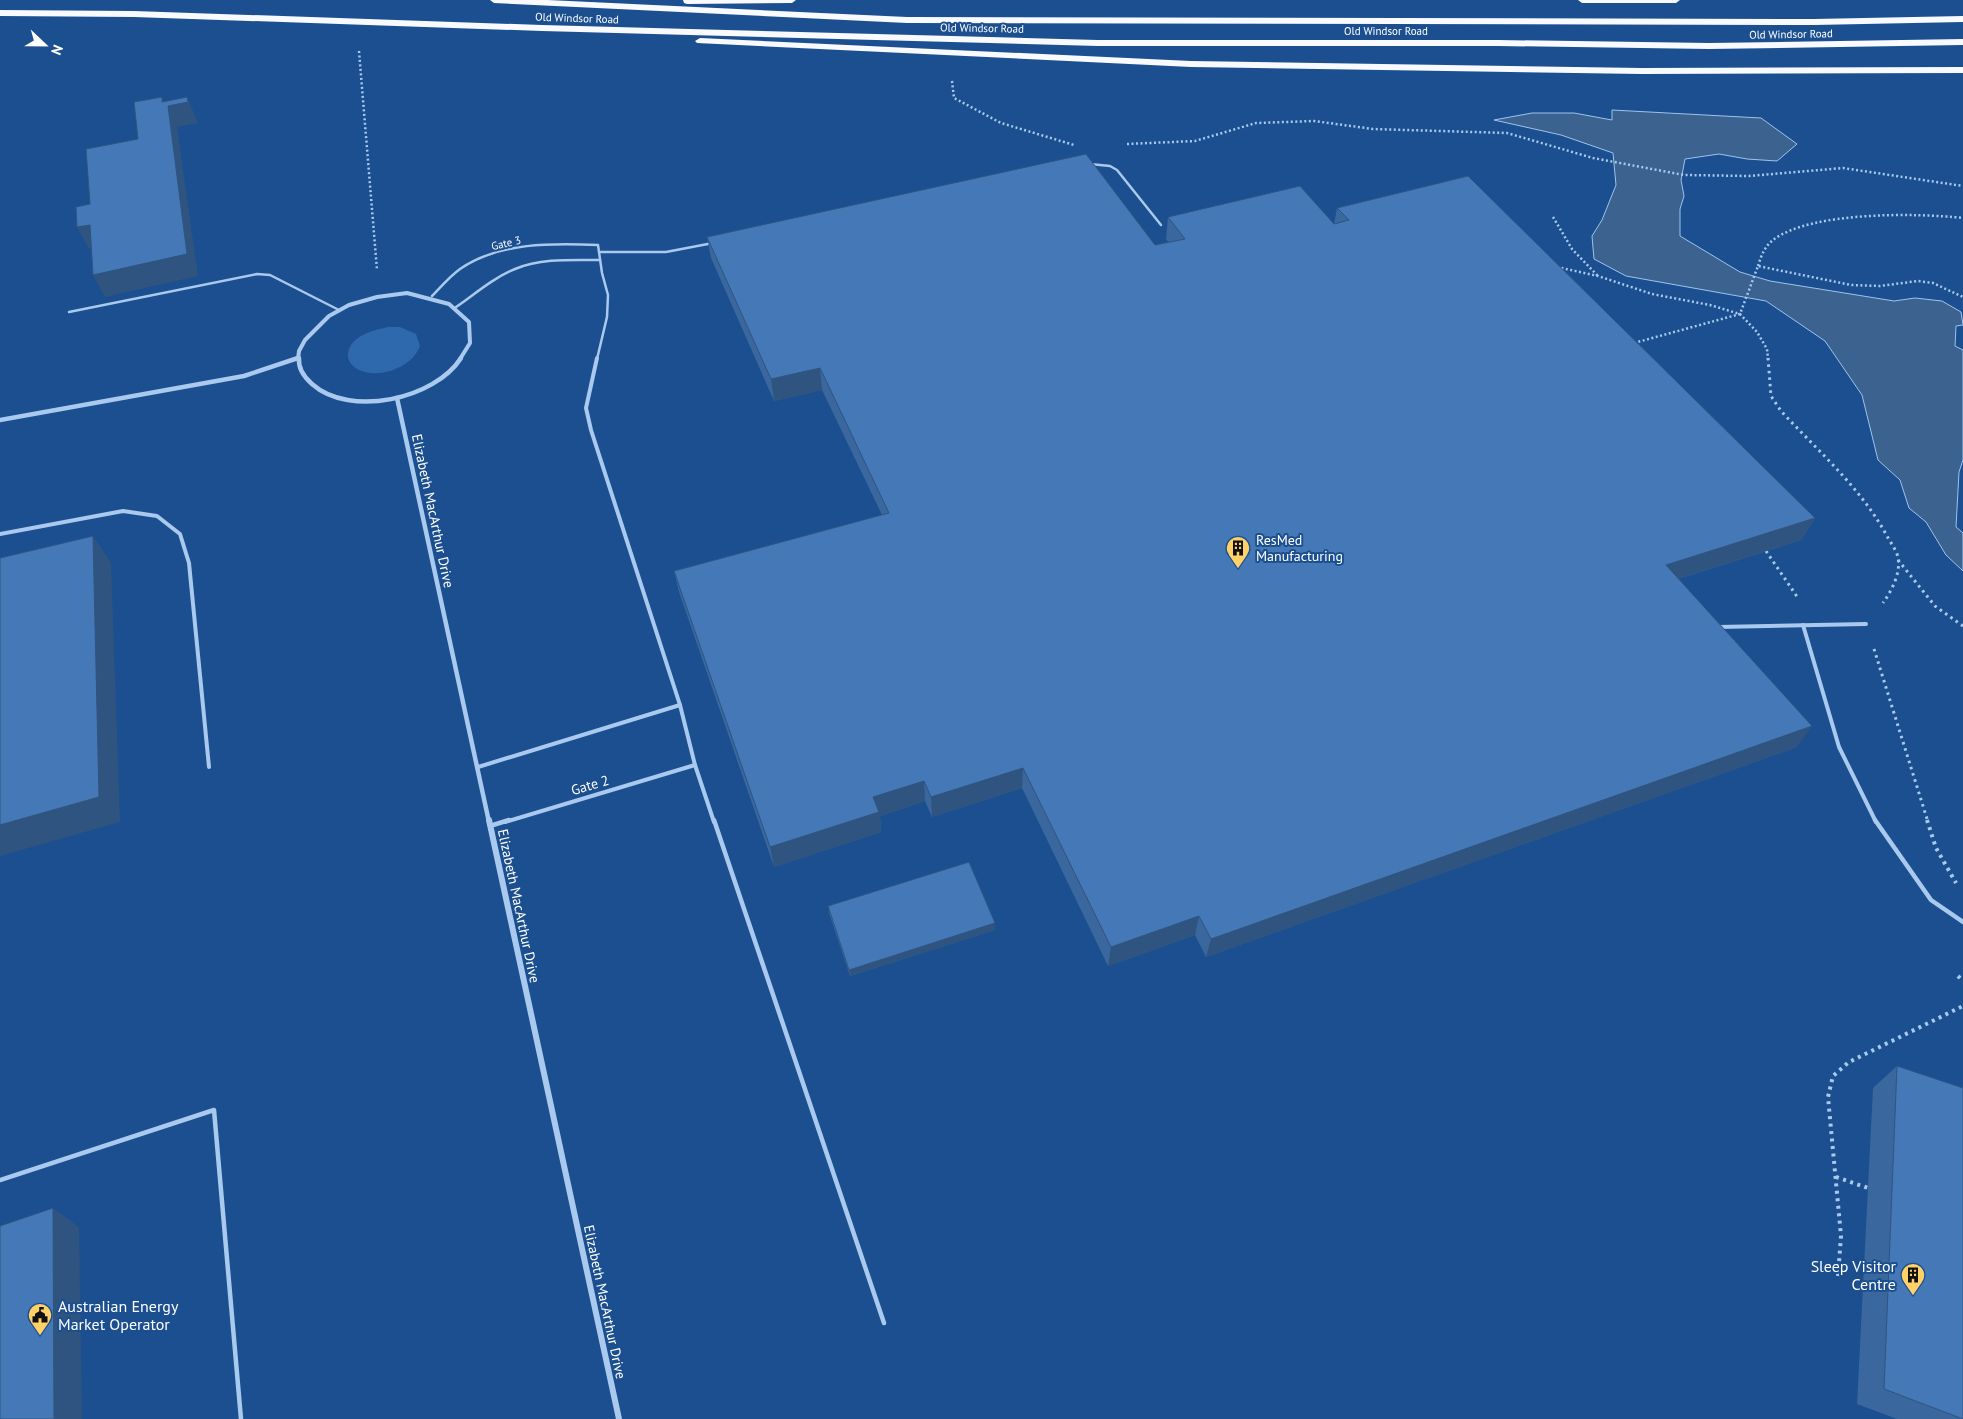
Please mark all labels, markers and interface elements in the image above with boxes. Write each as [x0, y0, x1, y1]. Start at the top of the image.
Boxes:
street label: Old Windsor Road [535, 10, 619, 26]
north arrow [20, 20, 70, 70]
street label: Old Windsor Road [940, 20, 1024, 36]
street label: Old Windsor Road [1344, 24, 1428, 38]
street label: Old Windsor Road [1749, 26, 1833, 42]
text: N [47, 42, 67, 58]
street label: Gate 3 [490, 233, 522, 253]
street label: Elizabeth MacArthur Drive [408, 432, 458, 590]
place label: ResMed Manufacturing [1256, 531, 1343, 565]
building icon: ResMed Manufacturing [1225, 535, 1251, 569]
street label: Gate 2 [569, 771, 611, 799]
street label: Elizabeth MacArthur Drive [494, 827, 544, 985]
street label: Elizabeth MacArthur Drive [580, 1223, 630, 1381]
place label: Sleep Visitor Centre [1811, 1256, 1897, 1294]
building icon: Sleep Visitor Centre [1900, 1262, 1926, 1296]
place label: Australian Energy Market Operator [58, 1296, 179, 1334]
public building icon: Australian Energy Market Operator [27, 1302, 53, 1336]

